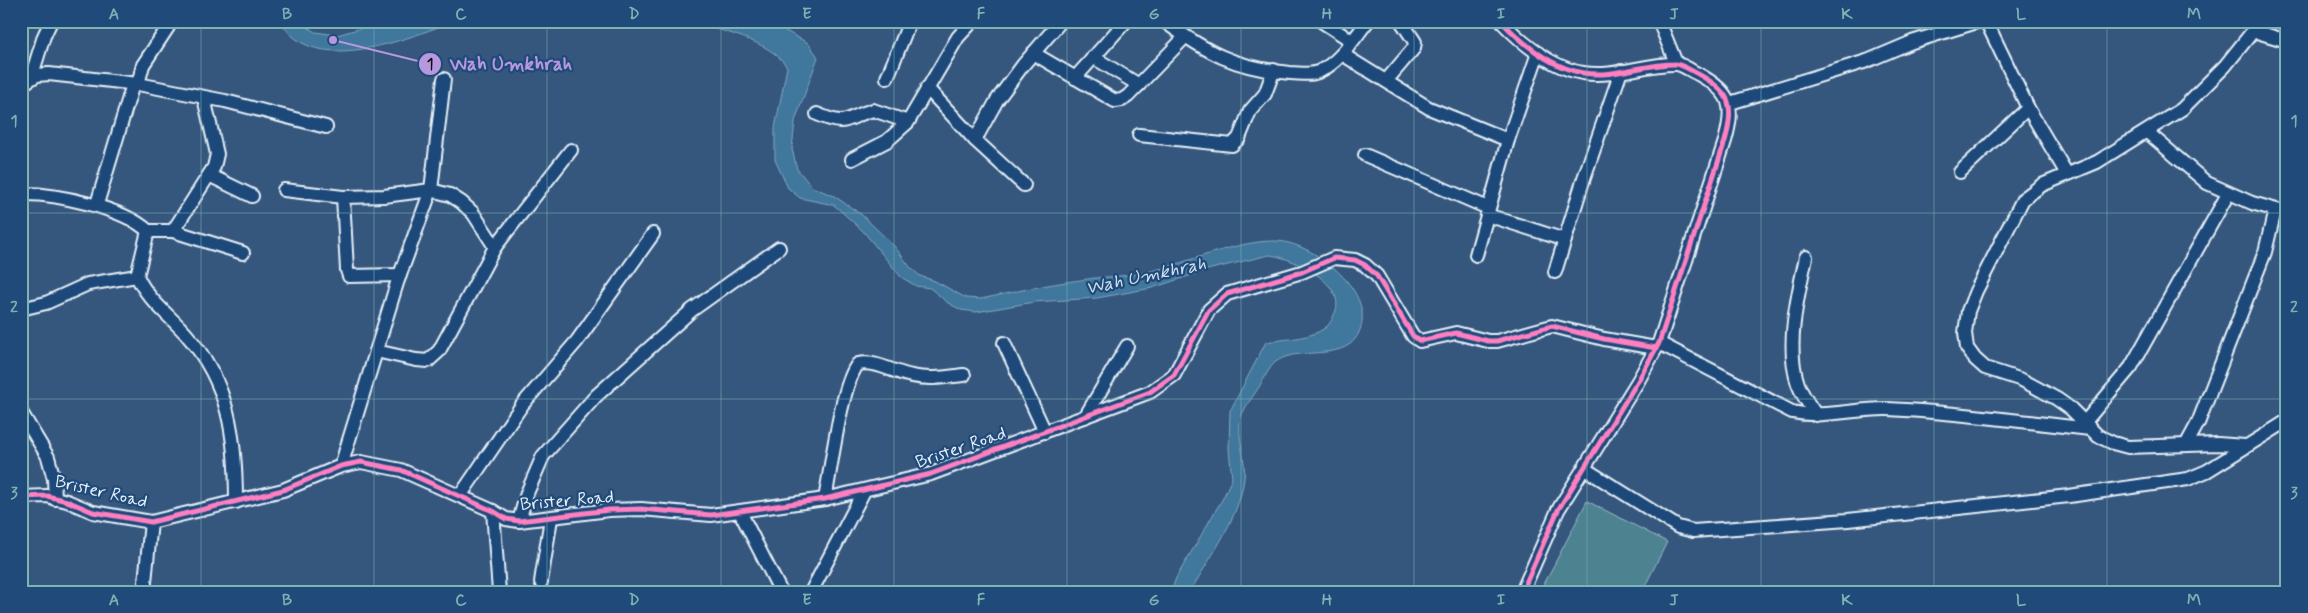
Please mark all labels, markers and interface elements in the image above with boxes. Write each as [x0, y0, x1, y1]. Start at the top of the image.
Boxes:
text: A [109, 4, 119, 25]
text: B [282, 4, 292, 25]
text: C [455, 4, 467, 25]
text: D [628, 4, 640, 25]
text: E [802, 4, 812, 25]
text: F [977, 4, 986, 25]
text: G [1149, 4, 1160, 25]
text: H [1322, 4, 1333, 25]
text: I [1497, 4, 1506, 25]
text: J [1669, 4, 1679, 25]
text: K [1841, 4, 1853, 25]
text: L [2016, 4, 2027, 25]
text: M [2187, 4, 2201, 25]
callout: Wah Umkhrah [418, 47, 579, 81]
text: Wah Umkhrah [449, 52, 572, 77]
text: 1 [427, 55, 433, 75]
text: 1 [10, 111, 18, 132]
text: 1 [2290, 111, 2298, 132]
water label: Wah Umkhrah [1084, 251, 1208, 301]
text: 2 [10, 297, 18, 318]
text: 2 [2290, 297, 2298, 318]
street label: Brister Road [913, 421, 1009, 475]
street label: Brister Road [52, 470, 150, 514]
text: 3 [10, 483, 18, 504]
text: 3 [2290, 483, 2298, 504]
street label: Brister Road [519, 485, 615, 517]
text: A [109, 590, 119, 611]
text: B [282, 590, 292, 611]
text: C [455, 590, 467, 611]
text: D [628, 590, 640, 611]
text: E [802, 590, 812, 611]
text: F [977, 590, 986, 611]
text: G [1149, 590, 1160, 611]
text: H [1322, 590, 1333, 611]
text: I [1497, 590, 1506, 611]
text: J [1669, 590, 1679, 611]
text: K [1841, 590, 1853, 611]
text: L [2016, 590, 2027, 611]
text: M [2187, 590, 2201, 611]

